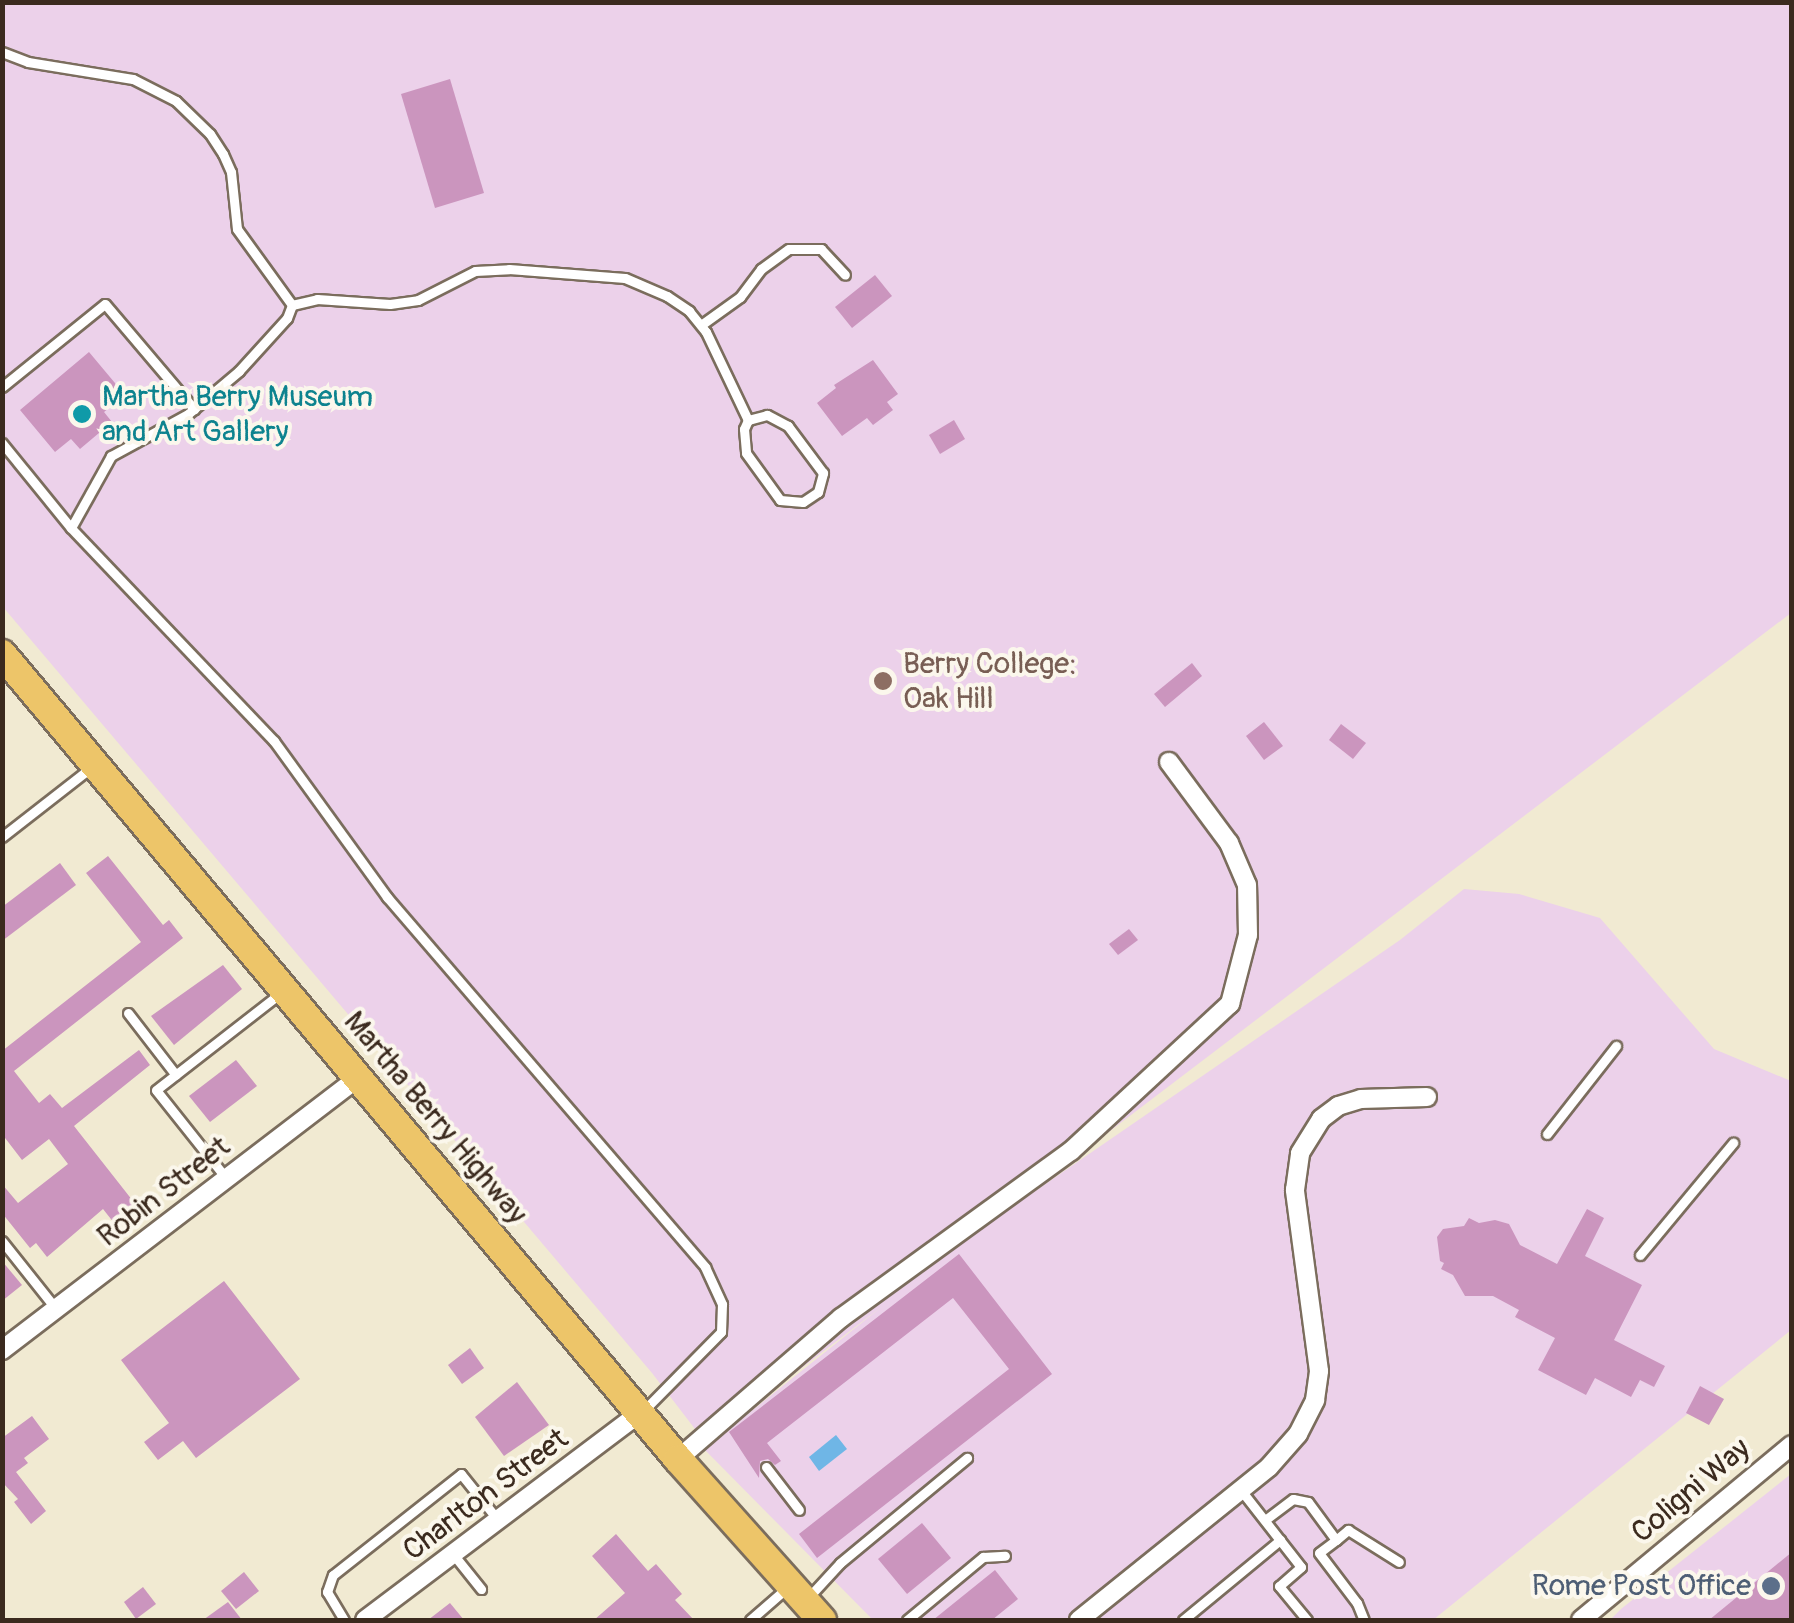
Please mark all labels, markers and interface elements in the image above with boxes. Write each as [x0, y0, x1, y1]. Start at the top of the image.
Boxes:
place label: Martha Berry Museum and Art Gallery [102, 379, 373, 450]
marker: Martha Berry Museum and Art Gallery [71, 403, 93, 425]
place label: Berry College: Oak Hill [903, 646, 1077, 716]
marker: Berry College: Oak Hill [872, 670, 894, 692]
street label: Martha Berry Highway [336, 1004, 534, 1232]
street label: Robin Street [91, 1129, 237, 1255]
street label: Charlton Street [396, 1421, 576, 1569]
street label: Coligni Way [1625, 1431, 1757, 1551]
place label: Rome Post Office [1532, 1568, 1751, 1604]
marker: Rome Post Office [1760, 1575, 1782, 1597]

